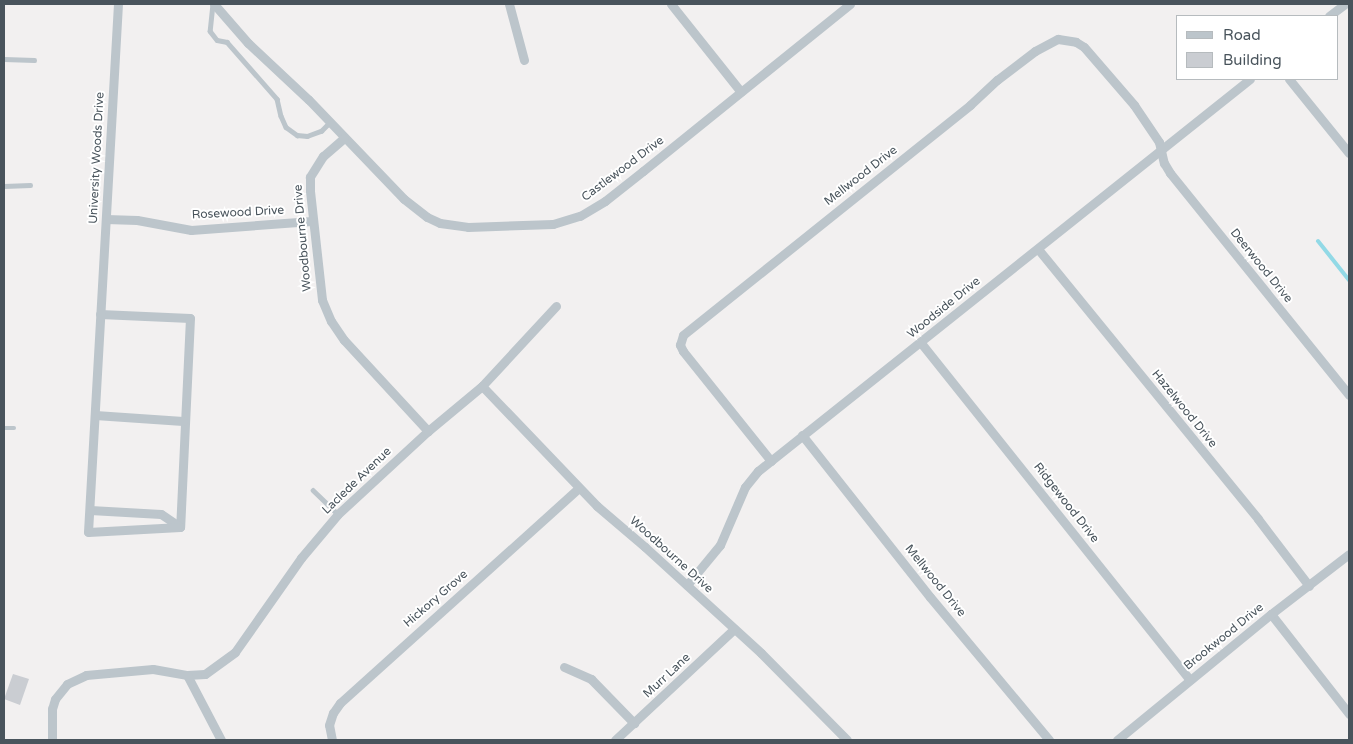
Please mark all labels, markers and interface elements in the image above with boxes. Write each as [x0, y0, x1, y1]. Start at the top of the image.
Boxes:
legend [1176, 15, 1338, 80]
text: Road [1223, 26, 1261, 44]
text: Building [1223, 51, 1282, 69]
street label: University Woods Drive [86, 92, 108, 224]
street label: Castlewood Drive [579, 133, 667, 205]
street label: Mellwood Drive [822, 143, 900, 209]
street label: Woodbourne Drive [291, 184, 315, 292]
street label: Rosewood Drive [191, 203, 285, 223]
street label: Deerwood Drive [1227, 226, 1295, 306]
street label: Woodside Drive [905, 274, 983, 342]
street label: Hazelwood Drive [1148, 367, 1220, 451]
street label: Laclede Avenue [320, 444, 394, 518]
street label: Ridgewood Drive [1030, 460, 1102, 546]
street label: Woodbourne Drive [626, 514, 716, 596]
street label: Mellwood Drive [902, 542, 968, 620]
street label: Hickory Grove [401, 567, 471, 631]
street label: Brookwood Drive [1181, 601, 1267, 673]
street label: Murr Lane [641, 651, 693, 701]

